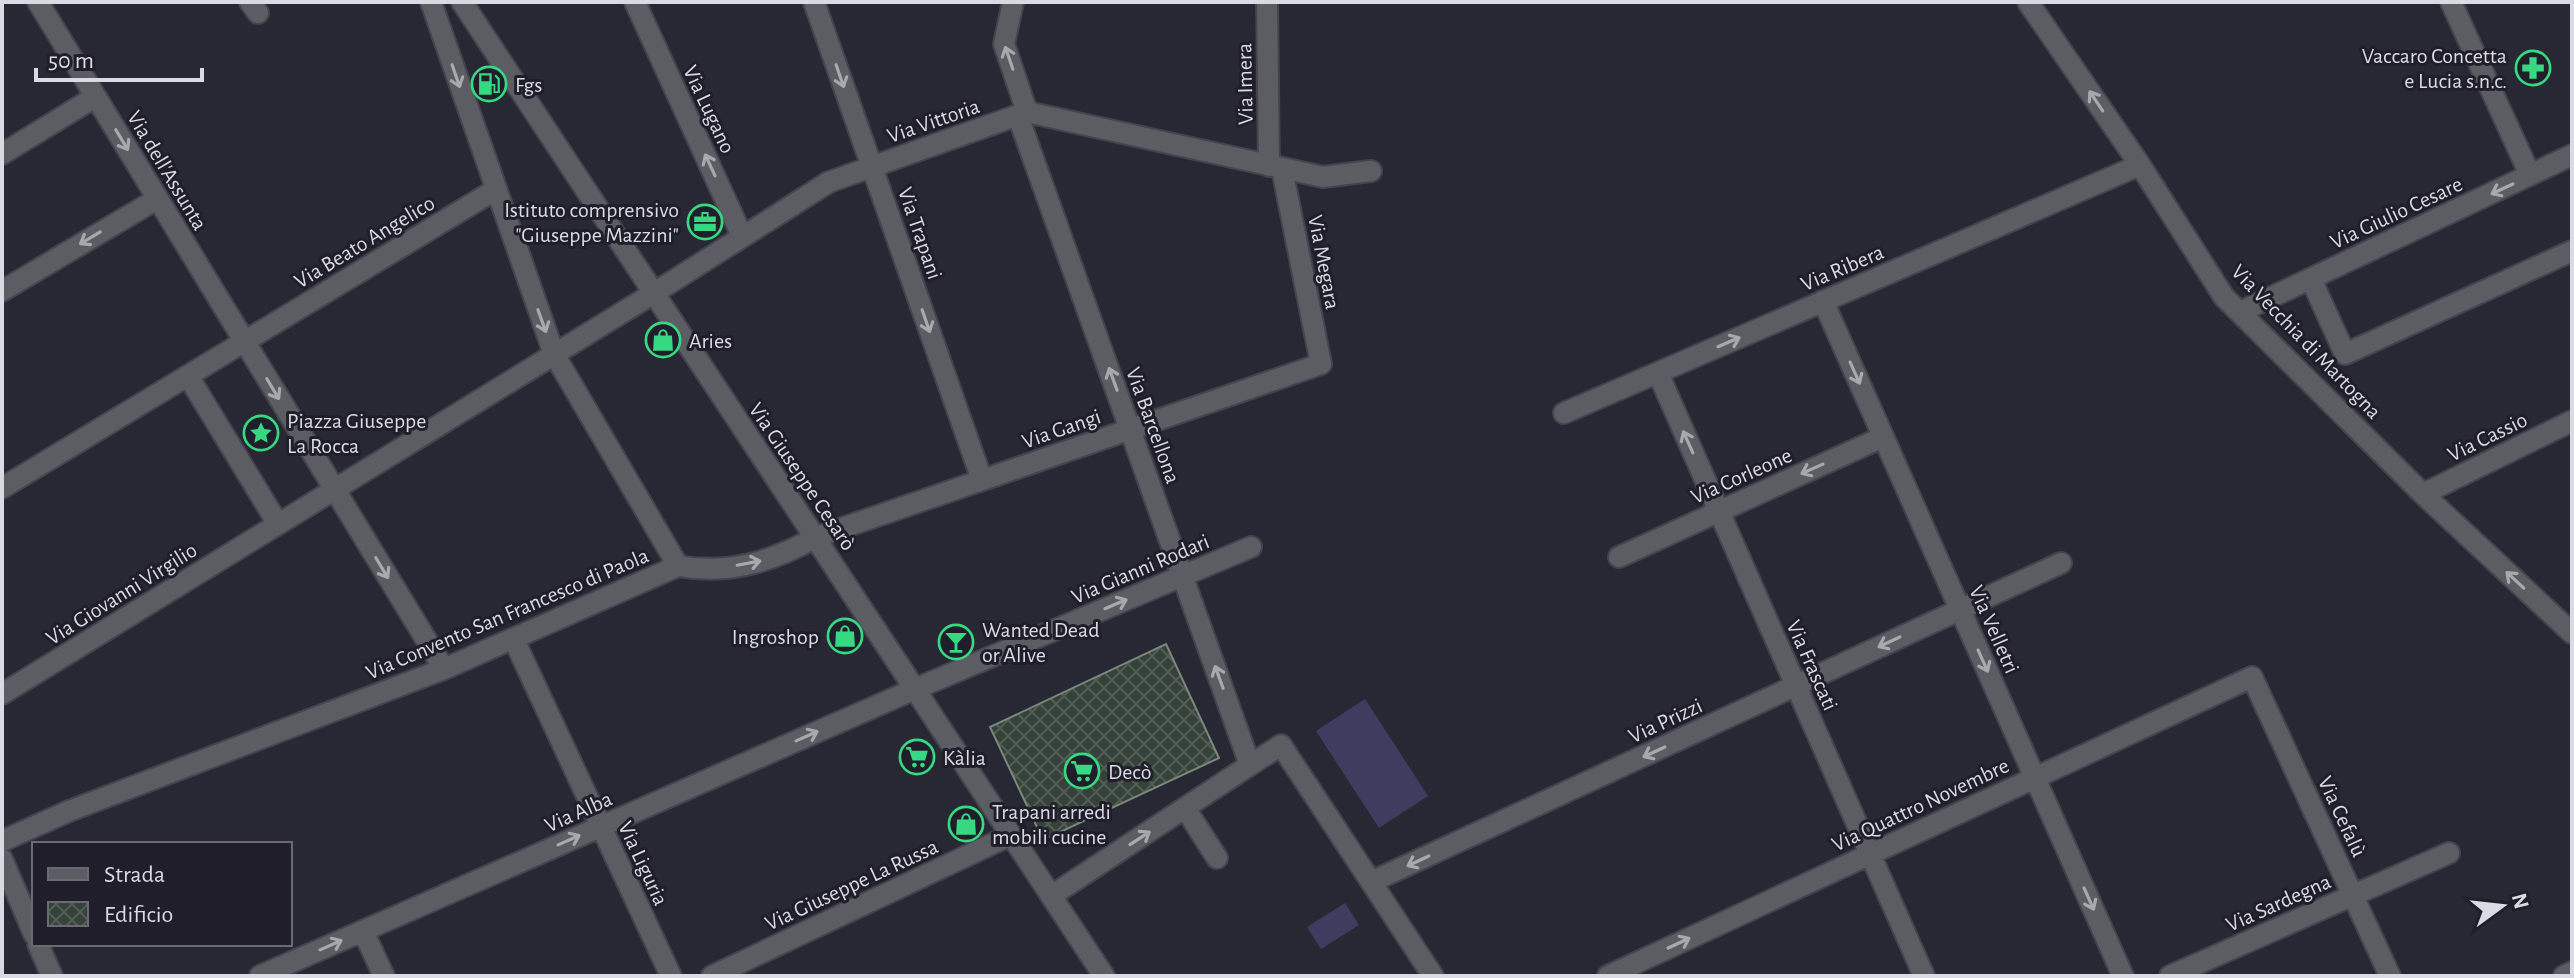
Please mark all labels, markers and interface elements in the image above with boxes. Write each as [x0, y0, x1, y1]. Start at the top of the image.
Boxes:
scale bar [36, 32, 202, 82]
street label: Via Imera [1233, 43, 1257, 125]
one-way arrow [1000, 45, 1015, 70]
place label: Vaccaro Concetta e Lucia s.n.c. [2362, 45, 2507, 92]
text: 50 m [48, 49, 94, 73]
pharmacy icon: Vaccaro Concetta e Lucia s.n.c. [2514, 49, 2552, 87]
street label: Via Lugano [679, 62, 739, 157]
one-way arrow [450, 63, 464, 88]
one-way arrow [833, 63, 848, 88]
fuel station icon: Fgs [470, 65, 508, 103]
place label: Fgs [515, 74, 542, 96]
one-way arrow [2088, 90, 2104, 112]
street label: Via Vittoria [884, 95, 982, 147]
street label: Via dell'Assunta [123, 107, 211, 234]
one-way arrow [114, 128, 130, 151]
one-way arrow [702, 154, 717, 178]
street label: Via Giulio Cesare [2327, 173, 2466, 253]
one-way arrow [2490, 182, 2514, 197]
street label: Via Trapani [894, 184, 946, 282]
street label: Via Beato Angelico [291, 191, 438, 292]
place label: Istituto comprensivo "Giuseppe Mazzini" [504, 199, 679, 246]
office icon: Istituto comprensivo "Giuseppe Mazzini" [686, 203, 724, 241]
street label: Via Megara [1304, 213, 1344, 311]
one-way arrow [79, 231, 102, 247]
street label: Via Ribera [1798, 241, 1887, 295]
street label: Via Vecchia di Martogna [2227, 260, 2385, 423]
one-way arrow [536, 308, 551, 333]
one-way arrow [920, 308, 934, 333]
shop icon: Aries [644, 321, 682, 359]
place label: Aries [689, 330, 732, 352]
one-way arrow [1716, 333, 1741, 348]
one-way arrow [1848, 360, 1863, 385]
street label: Via Barcellona [1122, 364, 1184, 486]
one-way arrow [1104, 367, 1119, 392]
one-way arrow [266, 377, 282, 400]
street label: Via Giuseppe Cesarò [745, 399, 860, 554]
street label: Via Gangi [1019, 405, 1104, 453]
street label: Via Cassio [2444, 408, 2531, 466]
place label: Piazza Giuseppe La Rocca [287, 410, 426, 457]
place icon: Piazza Giuseppe La Rocca [242, 414, 280, 452]
one-way arrow [1680, 430, 1695, 455]
street label: Via Corleone [1688, 444, 1795, 508]
one-way arrow [1801, 463, 1825, 478]
street label: Via Gianni Rodari [1068, 530, 1213, 608]
street label: Via Giovanni Virgilio [42, 539, 201, 649]
street label: Via Convento San Francesco di Paola [363, 544, 652, 684]
one-way arrow [736, 555, 761, 570]
one-way arrow [375, 556, 391, 579]
one-way arrow [2505, 570, 2525, 589]
street label: Via Velletri [1965, 582, 2023, 677]
one-way arrow [1103, 596, 1128, 611]
shop icon: Ingroshop [826, 617, 864, 655]
street label: Via Frascati [1782, 617, 1842, 714]
place label: Wanted Dead or Alive [982, 619, 1100, 666]
bar icon: Wanted Dead or Alive [937, 623, 975, 661]
place label: Ingroshop [732, 626, 819, 648]
one-way arrow [1878, 635, 1902, 650]
one-way arrow [1977, 649, 1992, 673]
one-way arrow [1210, 665, 1225, 690]
street label: Via Prizzi [1625, 694, 1706, 747]
one-way arrow [795, 728, 819, 743]
supermarket icon: Kàlia [898, 738, 936, 776]
one-way arrow [1642, 745, 1666, 760]
place label: Kàlia [943, 747, 986, 769]
supermarket icon: Decò [1063, 752, 1101, 790]
street label: Via Quattro Novembre [1828, 754, 2012, 856]
place label: Decò [1108, 761, 1152, 783]
street label: Via Cefalù [2314, 773, 2370, 860]
street label: Via Alba [541, 787, 615, 836]
place label: Trapani arredi mobili cucine [992, 801, 1111, 848]
shop icon: Trapani arredi mobili cucine [947, 805, 985, 843]
street label: Via Liguria [614, 818, 672, 909]
one-way arrow [1128, 830, 1150, 846]
one-way arrow [556, 832, 581, 847]
street label: Via Giuseppe La Russa [762, 835, 941, 935]
legend [32, 842, 292, 946]
one-way arrow [1406, 854, 1430, 869]
text: Strada [104, 863, 165, 887]
north arrow [2462, 866, 2542, 946]
street label: Via Sardegna [2223, 870, 2334, 936]
one-way arrow [2082, 887, 2097, 911]
text: N [2508, 891, 2533, 911]
text: Edificio [104, 903, 173, 927]
one-way arrow [1667, 935, 1691, 950]
one-way arrow [318, 936, 343, 951]

